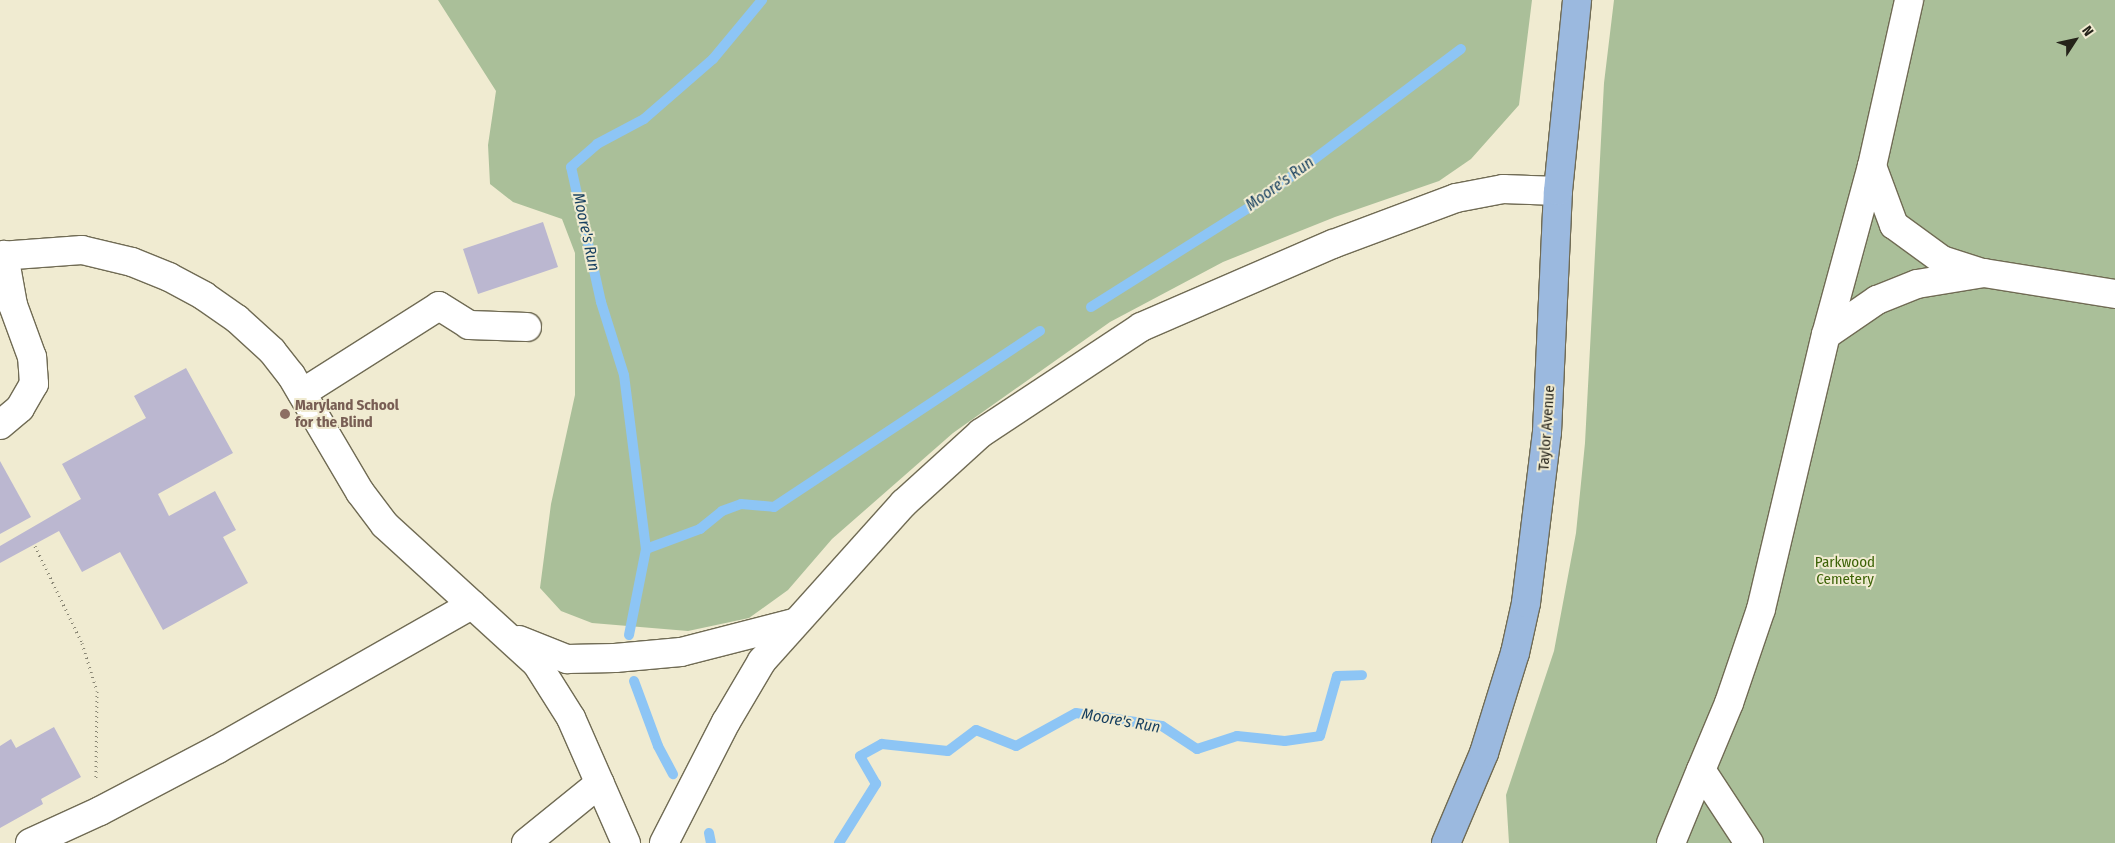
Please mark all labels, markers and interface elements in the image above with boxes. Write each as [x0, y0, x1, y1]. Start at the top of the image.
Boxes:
north arrow [2050, 15, 2100, 65]
text: N [2078, 23, 2097, 39]
water label: Moore's Run [1242, 153, 1318, 215]
water label: Moore's Run [568, 191, 604, 273]
street label: Taylor Avenue [1535, 385, 1559, 471]
place label: Maryland School for the Blind [295, 396, 399, 431]
marker: Maryland School for the Blind [279, 408, 291, 420]
park label: Parkwood Cemetery [1815, 553, 1875, 588]
water label: Moore's Run [1080, 705, 1162, 737]

